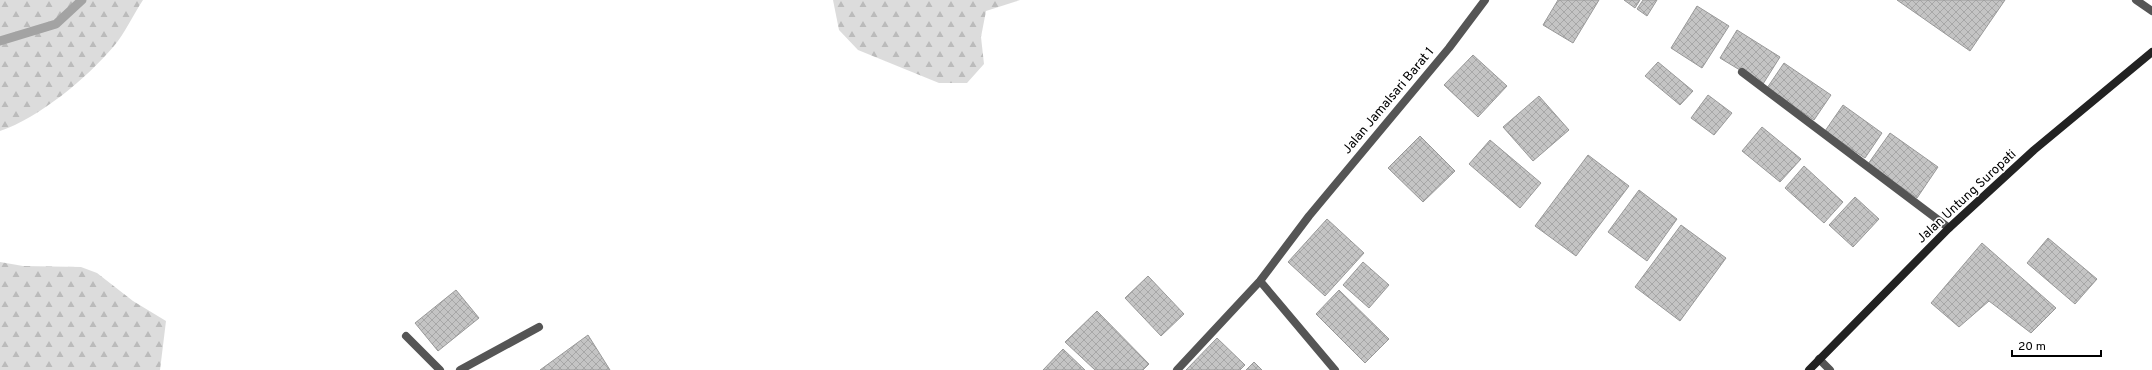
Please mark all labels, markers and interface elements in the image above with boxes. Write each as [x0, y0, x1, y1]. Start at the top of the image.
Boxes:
street label: Jalan Jamalsari Barat 1 [1340, 44, 1438, 158]
street label: Jalan Untung Suropati [1914, 147, 2020, 247]
scale bar [2012, 332, 2101, 358]
text: 20 m [2018, 339, 2046, 355]

